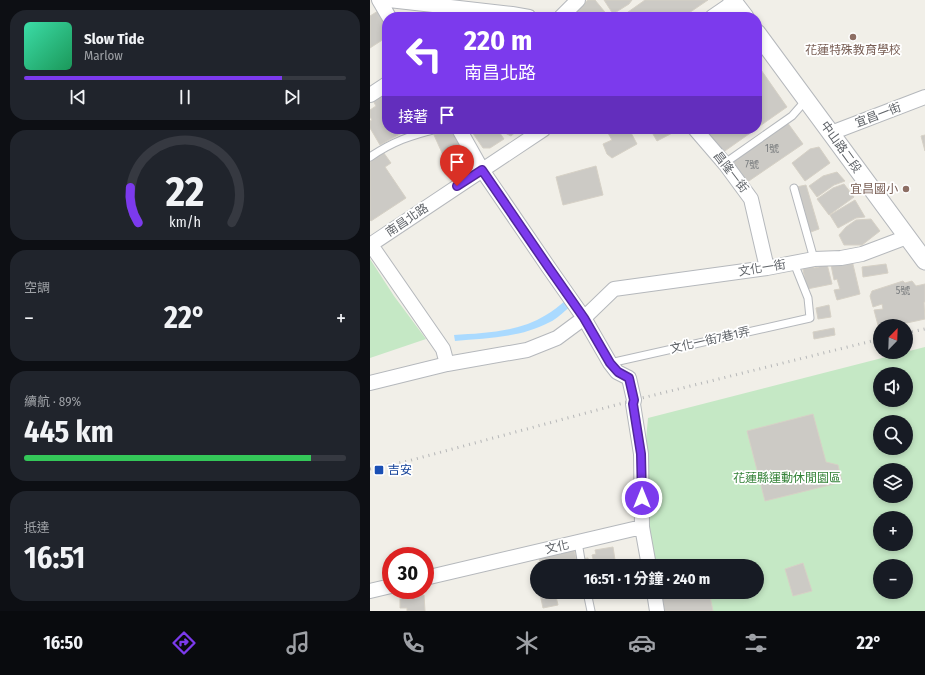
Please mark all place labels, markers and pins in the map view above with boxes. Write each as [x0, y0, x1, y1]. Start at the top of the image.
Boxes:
marker: 花蓮特殊教育學校 [848, 32, 858, 42]
place label: 花蓮特殊教育學校 [805, 43, 901, 57]
pin [440, 145, 474, 186]
place label: 宜昌國小 [850, 182, 898, 196]
marker: 宜昌國小 [901, 184, 911, 194]
place label: 吉安 [388, 463, 412, 477]
marker: 吉安 [373, 464, 385, 476]

